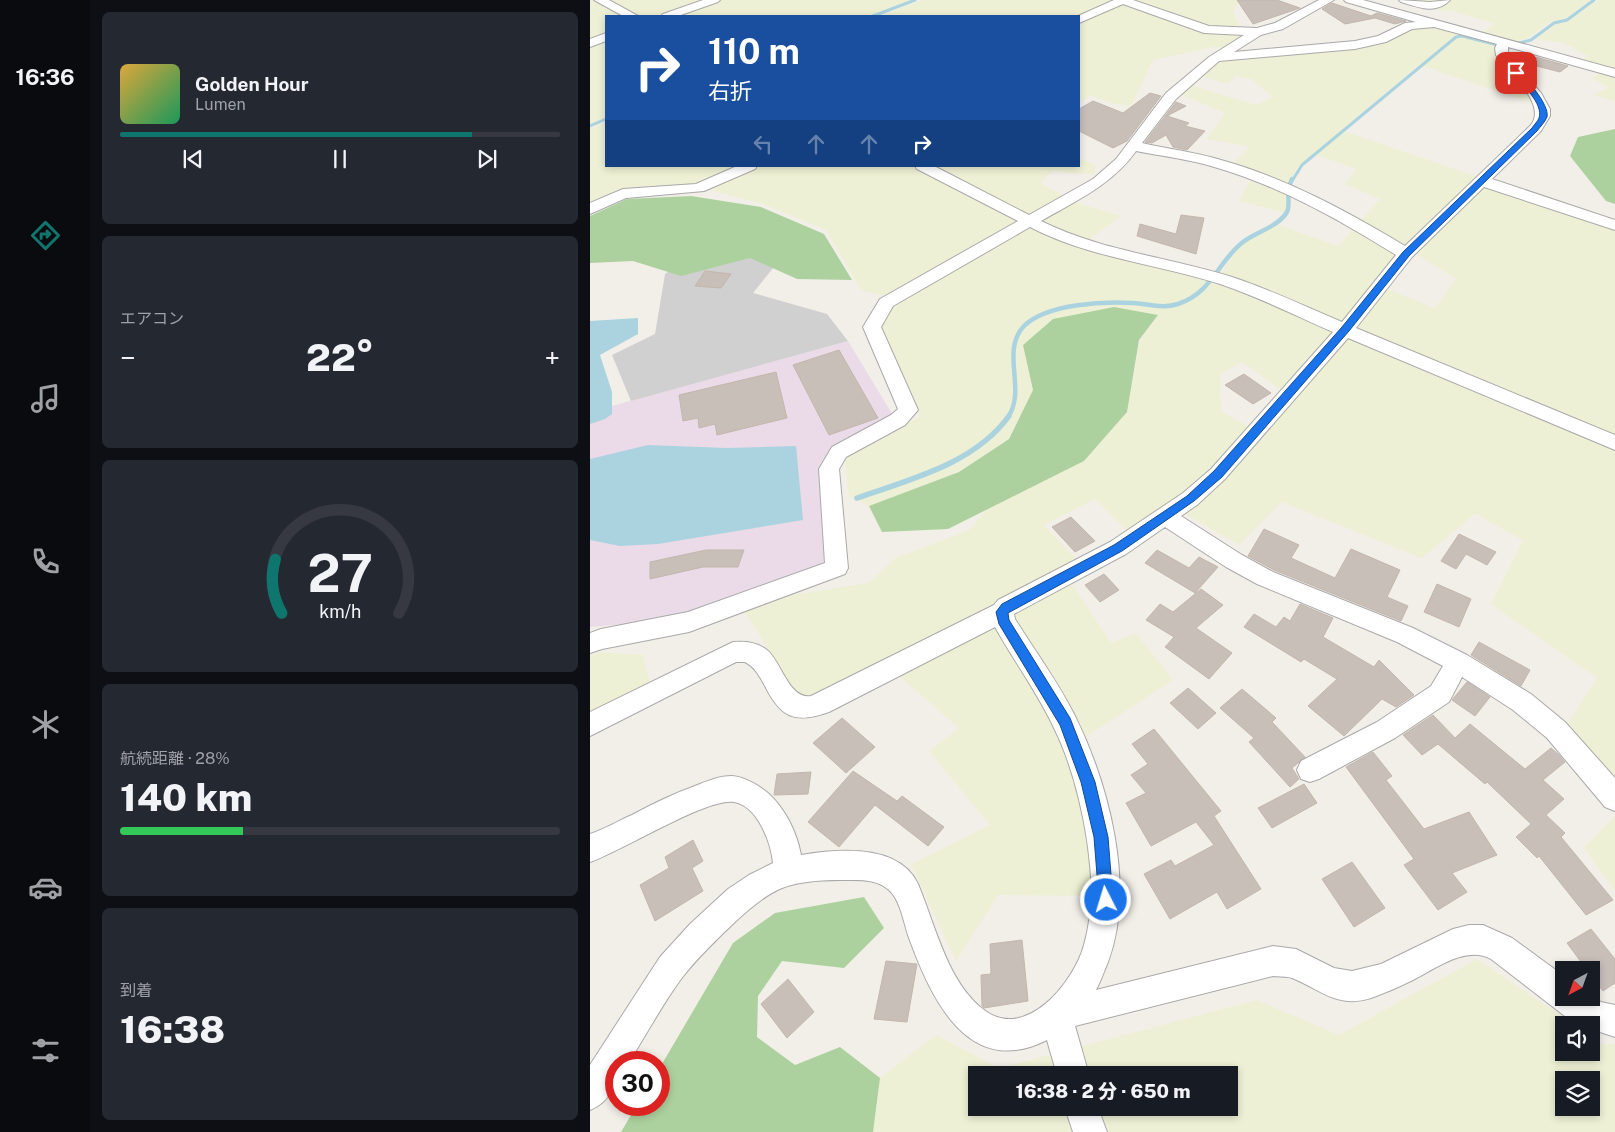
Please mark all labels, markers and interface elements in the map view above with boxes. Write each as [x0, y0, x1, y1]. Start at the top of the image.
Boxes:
text: 110 m [708, 31, 800, 72]
icon: right [625, 35, 690, 100]
pin [1495, 52, 1537, 94]
icon: arrive [1502, 59, 1530, 87]
text: 16:36 [16, 64, 74, 90]
text: Golden Hour [195, 73, 309, 95]
text: 右折 [708, 78, 752, 104]
text: Lumen [195, 95, 246, 114]
icon: left [749, 130, 777, 158]
icon: ahead [802, 130, 830, 158]
icon: ahead [855, 130, 883, 158]
icon: right [908, 130, 936, 158]
icon: previous [179, 145, 207, 173]
icon: pause [326, 145, 354, 173]
icon: next [473, 145, 501, 173]
icon: directions [28, 218, 63, 253]
text: エアコン [120, 309, 184, 328]
text: 22° [306, 335, 374, 380]
text: − [120, 341, 136, 374]
text: + [544, 341, 560, 374]
icon: music [28, 381, 63, 416]
text: 27 [307, 543, 373, 604]
icon: phone [28, 544, 63, 579]
text: km/h [319, 601, 361, 622]
icon: climate [28, 707, 63, 742]
text: 航続距離 · 28% [120, 749, 230, 768]
text: 140 km [120, 775, 252, 820]
icon: car [28, 870, 63, 905]
position arrow [1079, 873, 1131, 925]
north arrow [1555, 961, 1600, 1006]
map controls [1555, 961, 1600, 1116]
text: 到着 [120, 981, 152, 1000]
text: 16:38 [120, 1007, 225, 1052]
button: sound [1555, 1016, 1600, 1061]
icon: filters [28, 1033, 63, 1068]
speed limit sign: 30 [605, 1051, 670, 1116]
button: layers [1555, 1071, 1600, 1116]
text: 16:38 · 2 分 · 650 m [1016, 1080, 1190, 1102]

